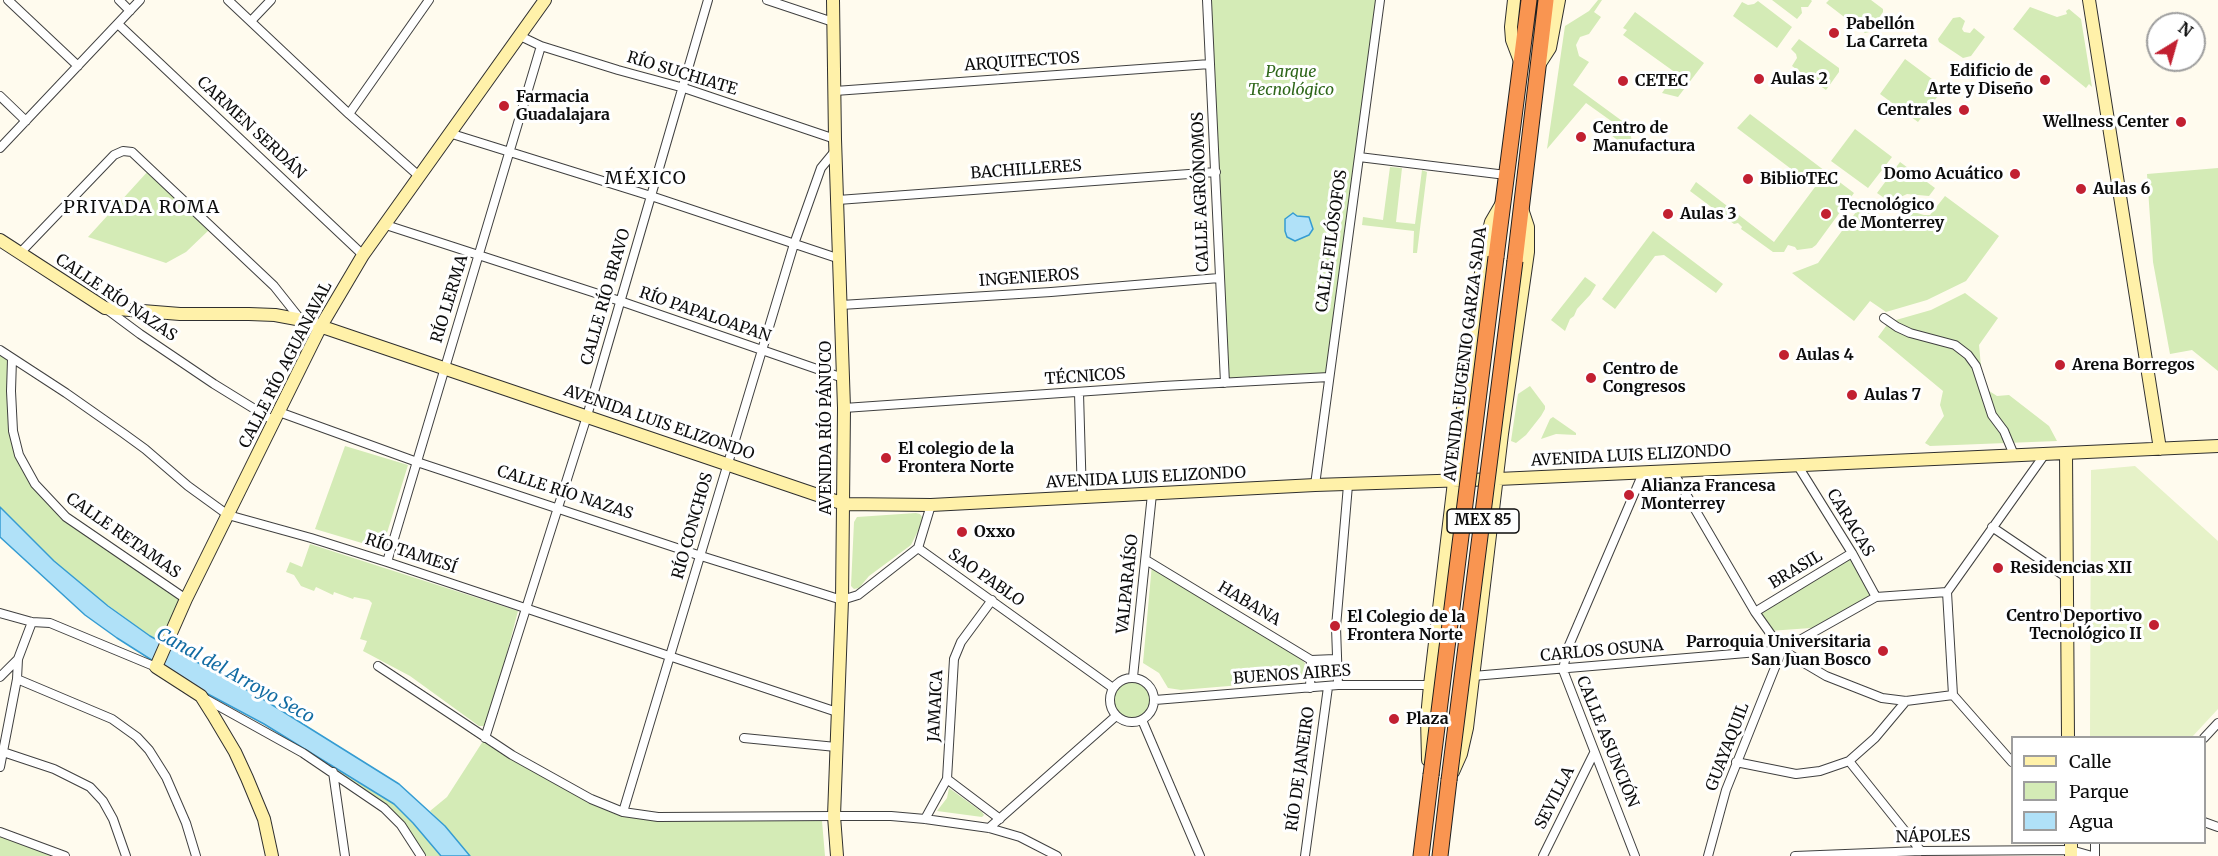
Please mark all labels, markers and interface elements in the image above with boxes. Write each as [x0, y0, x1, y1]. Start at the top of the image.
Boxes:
north arrow [2146, 12, 2206, 72]
place label: Pabellón La Carreta [1846, 14, 1928, 52]
text: N [2175, 17, 2197, 41]
marker: Pabellón La Carreta [1827, 26, 1841, 40]
street label: RÍO SUCHIATE [625, 48, 739, 100]
street label: ARQUITECTOS [964, 48, 1080, 76]
place label: Edificio de Arte y Diseño [1927, 61, 2033, 99]
park label: Parque Tecnológico [1248, 62, 1334, 100]
place label: Aulas 2 [1771, 69, 1828, 89]
place label: CETEC [1635, 71, 1688, 91]
marker: Aulas 2 [1752, 72, 1766, 86]
street label: CARMEN SERDÁN [193, 73, 309, 183]
marker: Edificio de Arte y Diseño [2038, 73, 2052, 87]
marker: CETEC [1616, 74, 1630, 88]
place label: Farmacia Guadalajara [516, 87, 610, 125]
marker: Farmacia Guadalajara [497, 99, 511, 113]
place label: Centrales [1877, 100, 1952, 120]
marker: Centrales [1957, 103, 1971, 117]
street label: CALLE AGRÓNOMOS [1189, 112, 1213, 272]
place label: Wellness Center [2043, 112, 2169, 132]
marker: Wellness Center [2174, 115, 2188, 129]
place label: Centro de Manufactura [1593, 118, 1695, 156]
marker: Centro de Manufactura [1574, 130, 1588, 144]
street label: BACHILLERES [970, 157, 1082, 183]
place label: Domo Acuático [1884, 164, 2003, 184]
marker: Domo Acuático [2008, 167, 2022, 181]
district label: MÉXICO [605, 168, 687, 190]
street label: CALLE FILÓSOFOS [1312, 169, 1352, 313]
place label: BiblioTEC [1760, 169, 1838, 189]
marker: BiblioTEC [1741, 172, 1755, 186]
place label: Aulas 6 [2093, 179, 2150, 199]
marker: Aulas 6 [2074, 182, 2088, 196]
place label: Tecnológico de Monterrey [1838, 195, 1944, 233]
district label: PRIVADA ROMA [63, 197, 221, 219]
place label: Aulas 3 [1680, 204, 1737, 224]
marker: Aulas 3 [1661, 207, 1675, 221]
marker: Tecnológico de Monterrey [1819, 207, 1833, 221]
street label: CALLE RÍO BRAVO [577, 226, 635, 368]
street label: AVENIDA EUGENIO GARZA SADA [1441, 226, 1491, 482]
street label: CALLE RÍO NAZAS [52, 250, 180, 346]
street label: RÍO LERMA [428, 253, 472, 345]
street label: INGENIEROS [978, 265, 1080, 291]
street label: CALLE RÍO AGUANAVAL [236, 278, 336, 452]
street label: RÍO PAPALOAPAN [637, 283, 773, 347]
street label: AVENIDA RÍO PÁNUCO [816, 341, 836, 515]
place label: Aulas 4 [1796, 345, 1854, 365]
marker: Aulas 4 [1777, 348, 1791, 362]
place label: Arena Borregos [2072, 355, 2195, 375]
marker: Arena Borregos [2053, 358, 2067, 372]
place label: Centro de Congresos [1603, 359, 1686, 397]
street label: TÉCNICOS [1044, 365, 1126, 389]
marker: Centro de Congresos [1584, 371, 1598, 385]
street label: AVENIDA LUIS ELIZONDO [561, 381, 757, 465]
place label: Aulas 7 [1864, 385, 1921, 405]
marker: Aulas 7 [1845, 388, 1859, 402]
place label: El colegio de la Frontera Norte [898, 439, 1014, 477]
street label: AVENIDA LUIS ELIZONDO [1530, 441, 1732, 471]
marker: El colegio de la Frontera Norte [879, 451, 893, 465]
street label: CALLE RÍO NAZAS [494, 462, 636, 524]
street label: AVENIDA LUIS ELIZONDO [1045, 463, 1247, 493]
street label: RÍO CONCHOS [669, 470, 717, 582]
place label: Alianza Francesa Monterrey [1641, 476, 1776, 514]
street label: CARACAS [1822, 486, 1878, 560]
marker: Alianza Francesa Monterrey [1622, 488, 1636, 502]
street label: CALLE RETAMAS [62, 489, 184, 583]
road number: MEX 85 [1447, 509, 1519, 533]
place label: Oxxo [974, 522, 1015, 542]
marker: Oxxo [955, 525, 969, 539]
street label: RÍO TAMESÍ [363, 530, 459, 578]
street label: VALPARAÍSO [1113, 533, 1143, 635]
street label: SAO PABLO [944, 545, 1028, 611]
street label: BRASIL [1766, 547, 1826, 593]
place label: Residencias XII [2010, 558, 2132, 578]
marker: Residencias XII [1991, 561, 2005, 575]
street label: HABANA [1214, 578, 1284, 630]
place label: Centro Deportivo Tecnológico II [2006, 606, 2142, 644]
place label: El Colegio de la Frontera Norte [1347, 607, 1466, 645]
marker: Centro Deportivo Tecnológico II [2147, 618, 2161, 632]
marker: El Colegio de la Frontera Norte [1328, 619, 1342, 633]
water label: Canal del Arroyo Seco [152, 624, 318, 728]
place label: Parroquia Universitaria San Juan Bosco [1686, 632, 1871, 670]
street label: CARLOS OSUNA [1540, 636, 1664, 666]
marker: Parroquia Universitaria San Juan Bosco [1876, 644, 1890, 658]
street label: BUENOS AIRES [1232, 661, 1352, 689]
street label: JAMAICA [925, 669, 947, 743]
street label: CALLE ASUNCIÓN [1572, 674, 1642, 810]
street label: GUAYAQUIL [1702, 700, 1754, 794]
street label: RÍO DE JANEIRO [1283, 706, 1319, 832]
place label: Plaza [1406, 709, 1449, 729]
marker: Plaza [1387, 712, 1401, 726]
legend [2011, 736, 2206, 844]
text: Calle [2069, 750, 2111, 773]
street label: SEVILLA [1531, 763, 1579, 833]
text: Parque [2069, 780, 2129, 803]
text: Agua [2069, 810, 2114, 833]
street label: NÁPOLES [1895, 827, 1971, 847]

